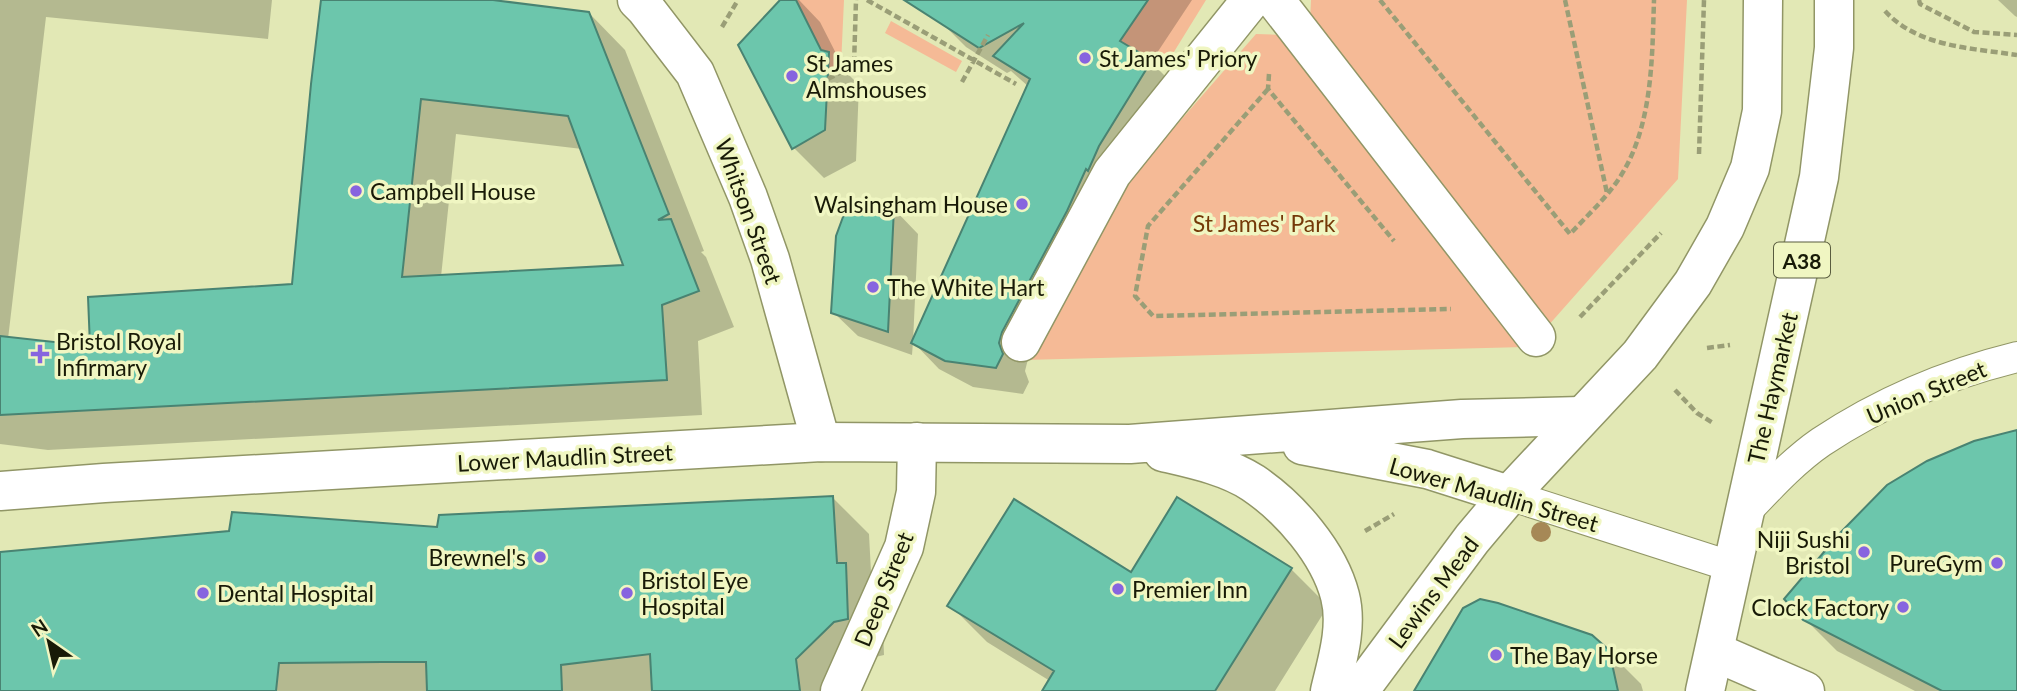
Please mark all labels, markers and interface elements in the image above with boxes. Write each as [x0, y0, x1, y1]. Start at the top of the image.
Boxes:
place label: St James' Priory [1099, 44, 1258, 72]
place label: St James Almshouses [806, 49, 927, 103]
marker: St James' Priory [1077, 50, 1093, 66]
marker: St James Almshouses [784, 68, 800, 84]
street label: Whitson Street [710, 135, 789, 288]
place label: Campbell House [370, 177, 536, 205]
marker: Campbell House [348, 183, 364, 199]
place label: Walsingham House [814, 190, 1008, 218]
marker: Walsingham House [1014, 196, 1030, 212]
park label: St James' Park [1193, 209, 1336, 237]
road number: A38 [1774, 243, 1830, 278]
place label: The White Hart [887, 273, 1045, 301]
marker: The White Hart [865, 279, 881, 295]
street label: The Haymarket [1741, 309, 1803, 466]
place label: Bristol Royal Infirmary [56, 327, 182, 381]
marker: Bristol Royal Infirmary [30, 344, 50, 364]
street label: Union Street [1862, 354, 1991, 430]
street label: Lower Maudlin Street [456, 437, 674, 477]
street label: Lower Maudlin Street [1386, 451, 1602, 537]
place label: Niji Sushi Bristol [1757, 525, 1850, 579]
street label: Deep Street [847, 527, 919, 650]
street label: Lewins Mead [1382, 531, 1484, 653]
place label: Brewnel's [429, 543, 526, 571]
marker: Niji Sushi Bristol [1856, 544, 1872, 560]
marker: Brewnel's [532, 549, 548, 565]
place label: PureGym [1889, 549, 1983, 577]
marker: PureGym [1989, 555, 2005, 571]
place label: Bristol Eye Hospital [641, 566, 748, 620]
place label: Premier Inn [1132, 575, 1248, 603]
place label: Dental Hospital [217, 579, 374, 607]
marker: Premier Inn [1110, 581, 1126, 597]
marker: Dental Hospital [195, 585, 211, 601]
marker: Bristol Eye Hospital [619, 585, 635, 601]
place label: Clock Factory [1751, 593, 1889, 621]
marker: Clock Factory [1895, 599, 1911, 615]
north arrow [14, 607, 84, 677]
text: N [27, 614, 52, 641]
place label: The Bay Horse [1510, 641, 1658, 669]
marker: The Bay Horse [1488, 647, 1504, 663]

